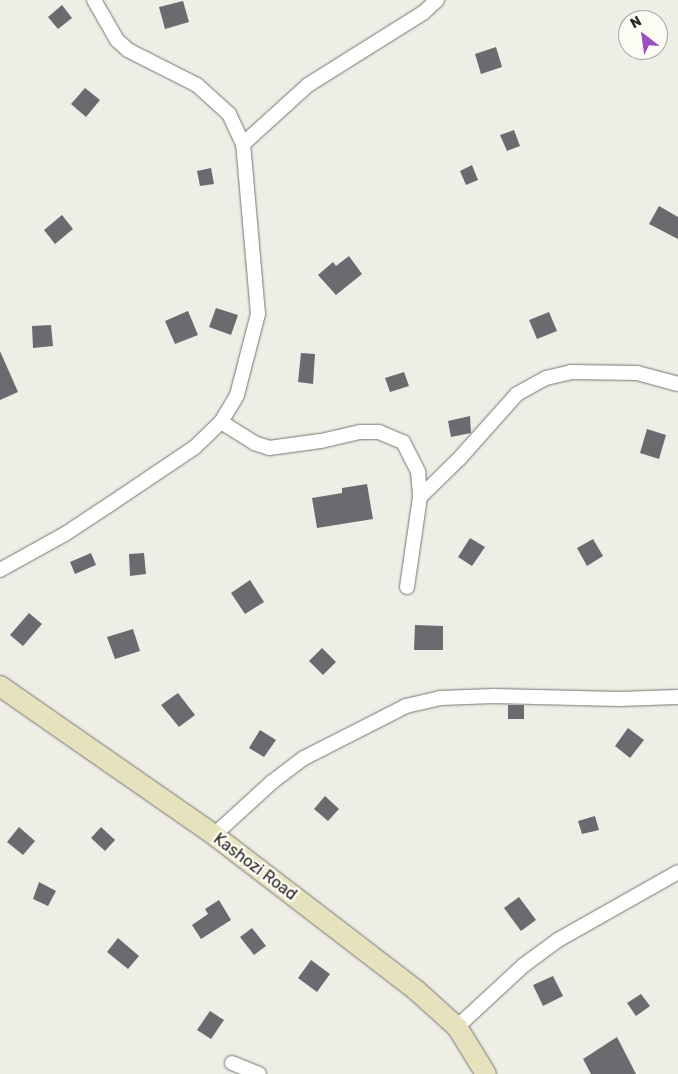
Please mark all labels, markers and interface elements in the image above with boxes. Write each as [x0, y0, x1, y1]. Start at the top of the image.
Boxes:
north arrow [618, 10, 668, 60]
text: N [627, 13, 644, 32]
street label: Kashozi Road [210, 829, 300, 905]

